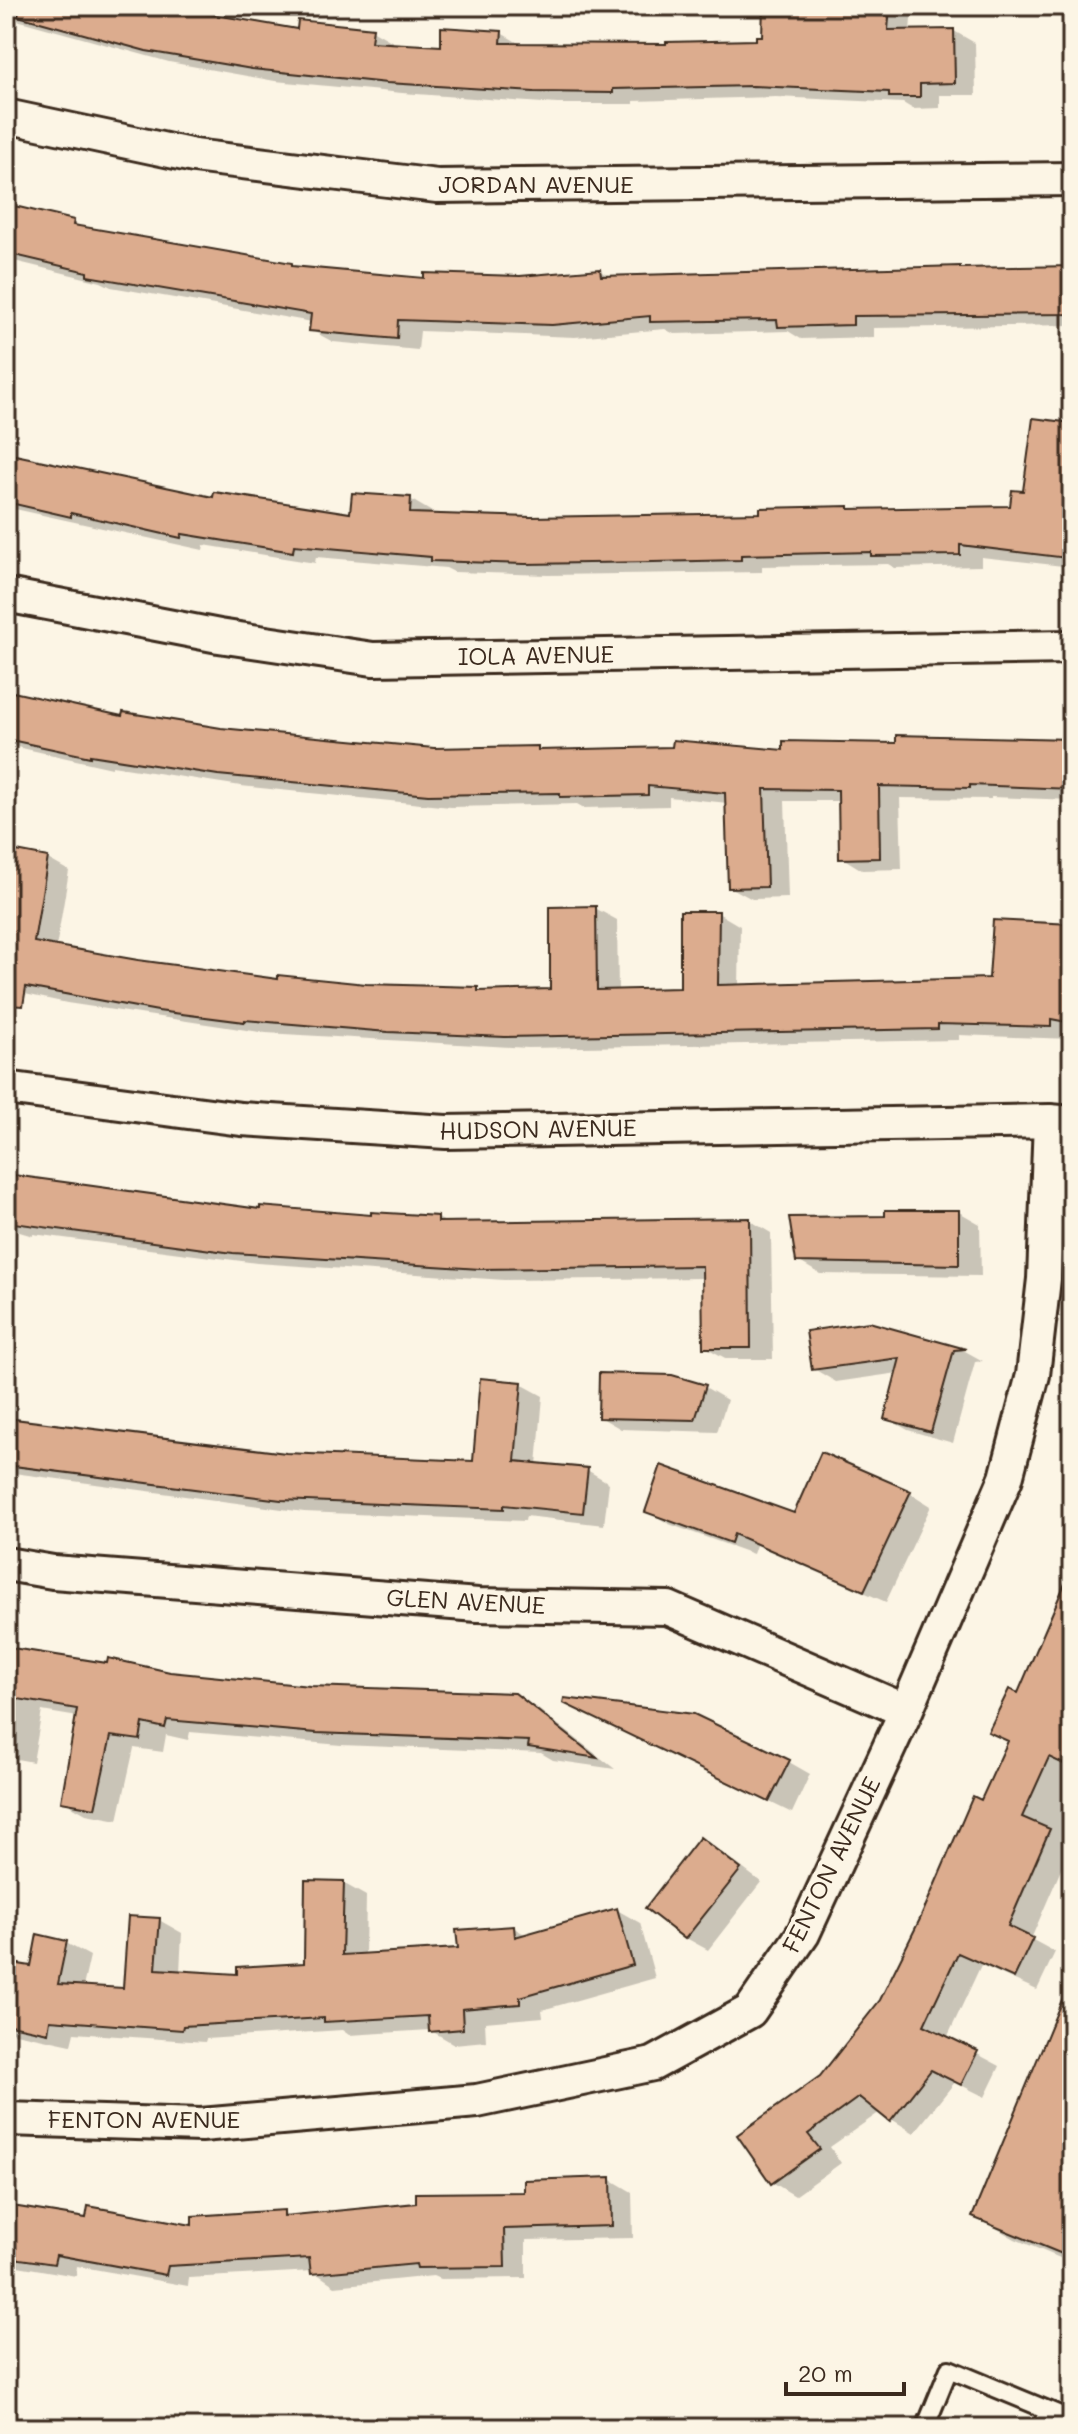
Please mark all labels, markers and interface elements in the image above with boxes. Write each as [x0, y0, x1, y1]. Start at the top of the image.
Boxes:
street label: JORDAN AVENUE [438, 168, 634, 199]
street label: IOLA AVENUE [458, 638, 614, 671]
street label: HUDSON AVENUE [439, 1111, 637, 1146]
street label: GLEN AVENUE [386, 1581, 546, 1620]
street label: FENTON AVENUE [775, 1771, 887, 1958]
street label: FENTON AVENUE [48, 2103, 240, 2134]
scale bar [786, 2346, 904, 2396]
text: 20 m [798, 2357, 853, 2388]

